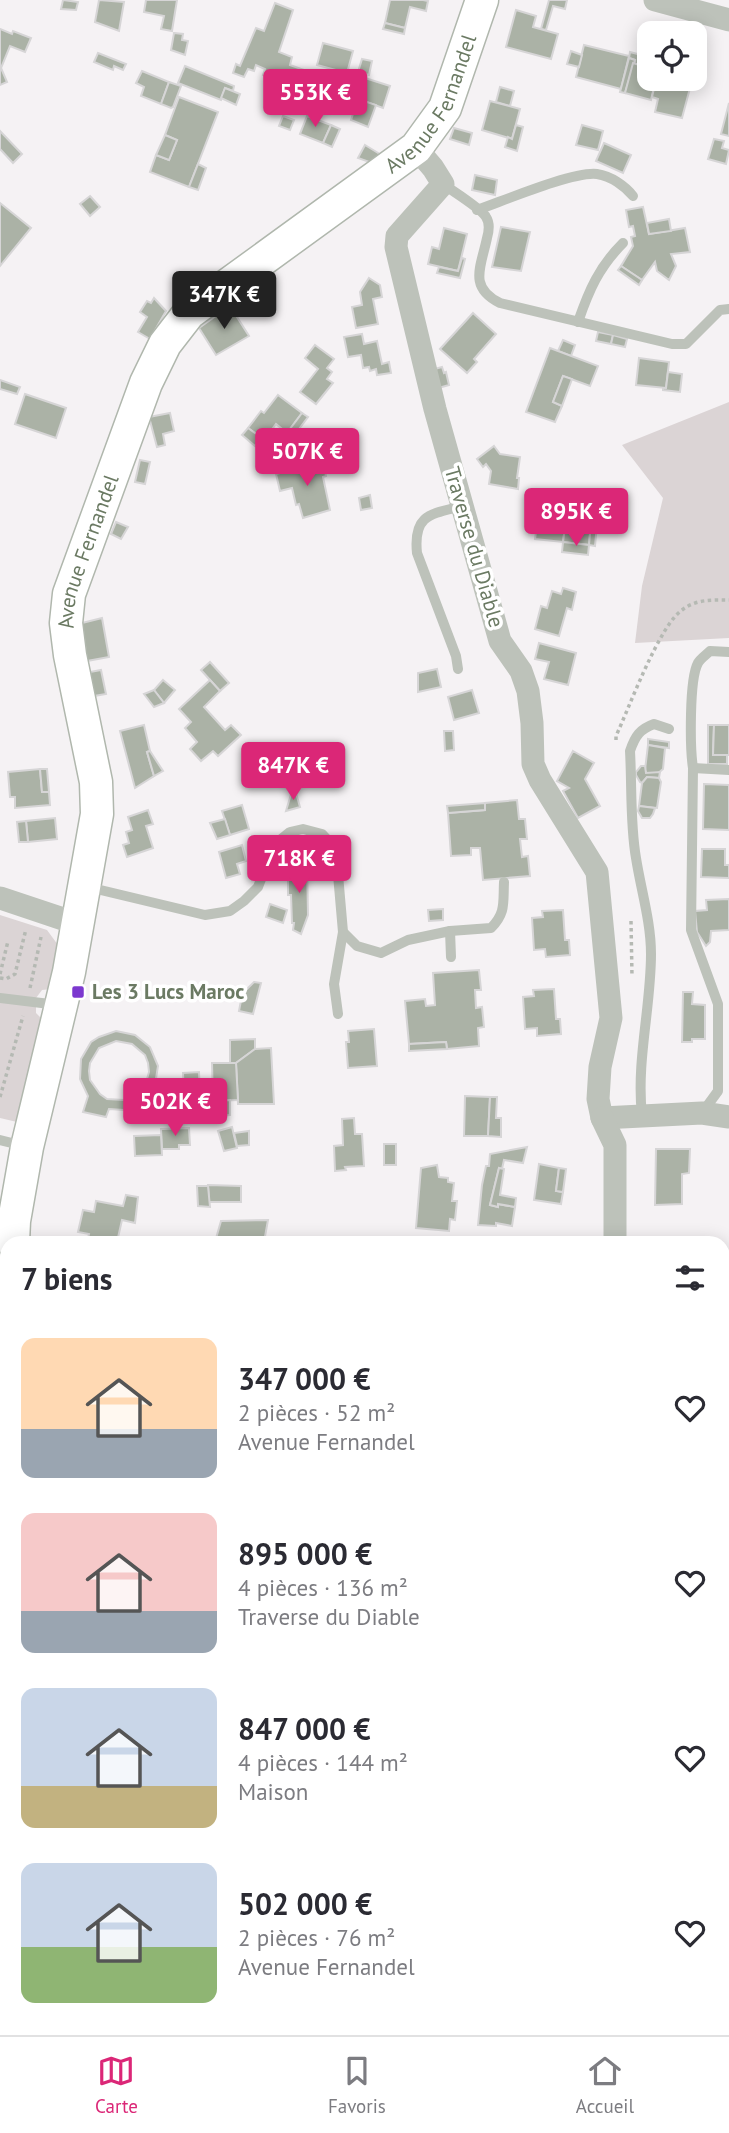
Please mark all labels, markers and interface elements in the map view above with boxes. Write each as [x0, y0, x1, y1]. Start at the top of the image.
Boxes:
map controls [637, 21, 707, 91]
button: locate [637, 21, 707, 91]
street label: Avenue Fernandel [379, 31, 482, 179]
pin: 553K € [258, 69, 372, 129]
text: 553K € [279, 77, 351, 106]
pin: 347K € [167, 272, 281, 331]
text: 347K € [188, 279, 260, 308]
pin: 507K € [250, 428, 364, 488]
text: 507K € [271, 436, 343, 465]
street label: Traverse du Diable [439, 463, 510, 630]
street label: Avenue Fernandel [51, 471, 124, 631]
pin: 895K € [519, 489, 633, 548]
text: 895K € [540, 496, 612, 525]
pin: 847K € [236, 742, 350, 802]
text: 847K € [257, 750, 329, 779]
pin: 718K € [242, 836, 356, 895]
text: 718K € [263, 843, 335, 872]
place label: Les 3 Lucs Maroc [92, 978, 244, 1005]
marker: Les 3 Lucs Maroc [70, 984, 86, 1000]
pin: 502K € [118, 1078, 232, 1138]
text: 502K € [139, 1086, 211, 1115]
text: 7 biens [21, 1259, 112, 1298]
icon: filters [671, 1259, 709, 1297]
text: 347 000 € [238, 1359, 371, 1398]
icon: home [77, 1366, 161, 1450]
icon: heart [671, 1389, 709, 1427]
text: 2 pièces · 52 m² [238, 1398, 395, 1427]
text: Avenue Fernandel [238, 1427, 415, 1456]
text: 895 000 € [238, 1534, 372, 1573]
icon: home [77, 1541, 161, 1625]
icon: heart [671, 1564, 709, 1602]
text: 4 pièces · 136 m² [238, 1573, 408, 1602]
text: Traverse du Diable [238, 1602, 420, 1631]
text: 847 000 € [238, 1709, 371, 1748]
icon: home [77, 1716, 161, 1800]
icon: heart [671, 1739, 709, 1777]
text: 4 pièces · 144 m² [238, 1748, 408, 1777]
text: Maison [238, 1777, 308, 1806]
text: 502 000 € [238, 1884, 372, 1923]
icon: home [77, 1891, 161, 1975]
icon: heart [671, 1914, 709, 1952]
text: 2 pièces · 76 m² [238, 1923, 395, 1952]
text: Avenue Fernandel [238, 1952, 415, 1981]
tab: Carte [95, 2052, 138, 2118]
tab: Favoris [328, 2052, 386, 2118]
tab: Accueil [576, 2052, 634, 2118]

